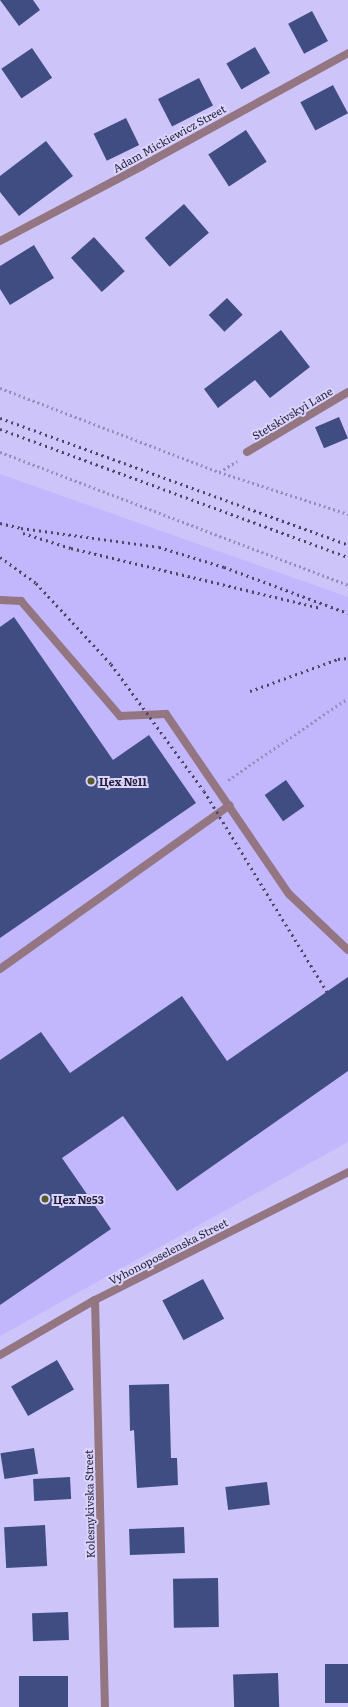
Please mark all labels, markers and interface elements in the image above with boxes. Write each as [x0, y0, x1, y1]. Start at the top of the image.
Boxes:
street label: Adam Mickiewicz Street [110, 101, 228, 175]
street label: Stetskivskyi Lane [249, 384, 335, 442]
place label: Цех №11 [99, 774, 147, 788]
marker: Цех №11 [86, 776, 96, 786]
place label: Цех №53 [53, 1192, 104, 1206]
marker: Цех №53 [40, 1194, 50, 1204]
street label: Vyhonoposelenska Street [106, 1215, 230, 1287]
street label: Kolesnykivska Street [81, 1450, 97, 1558]

